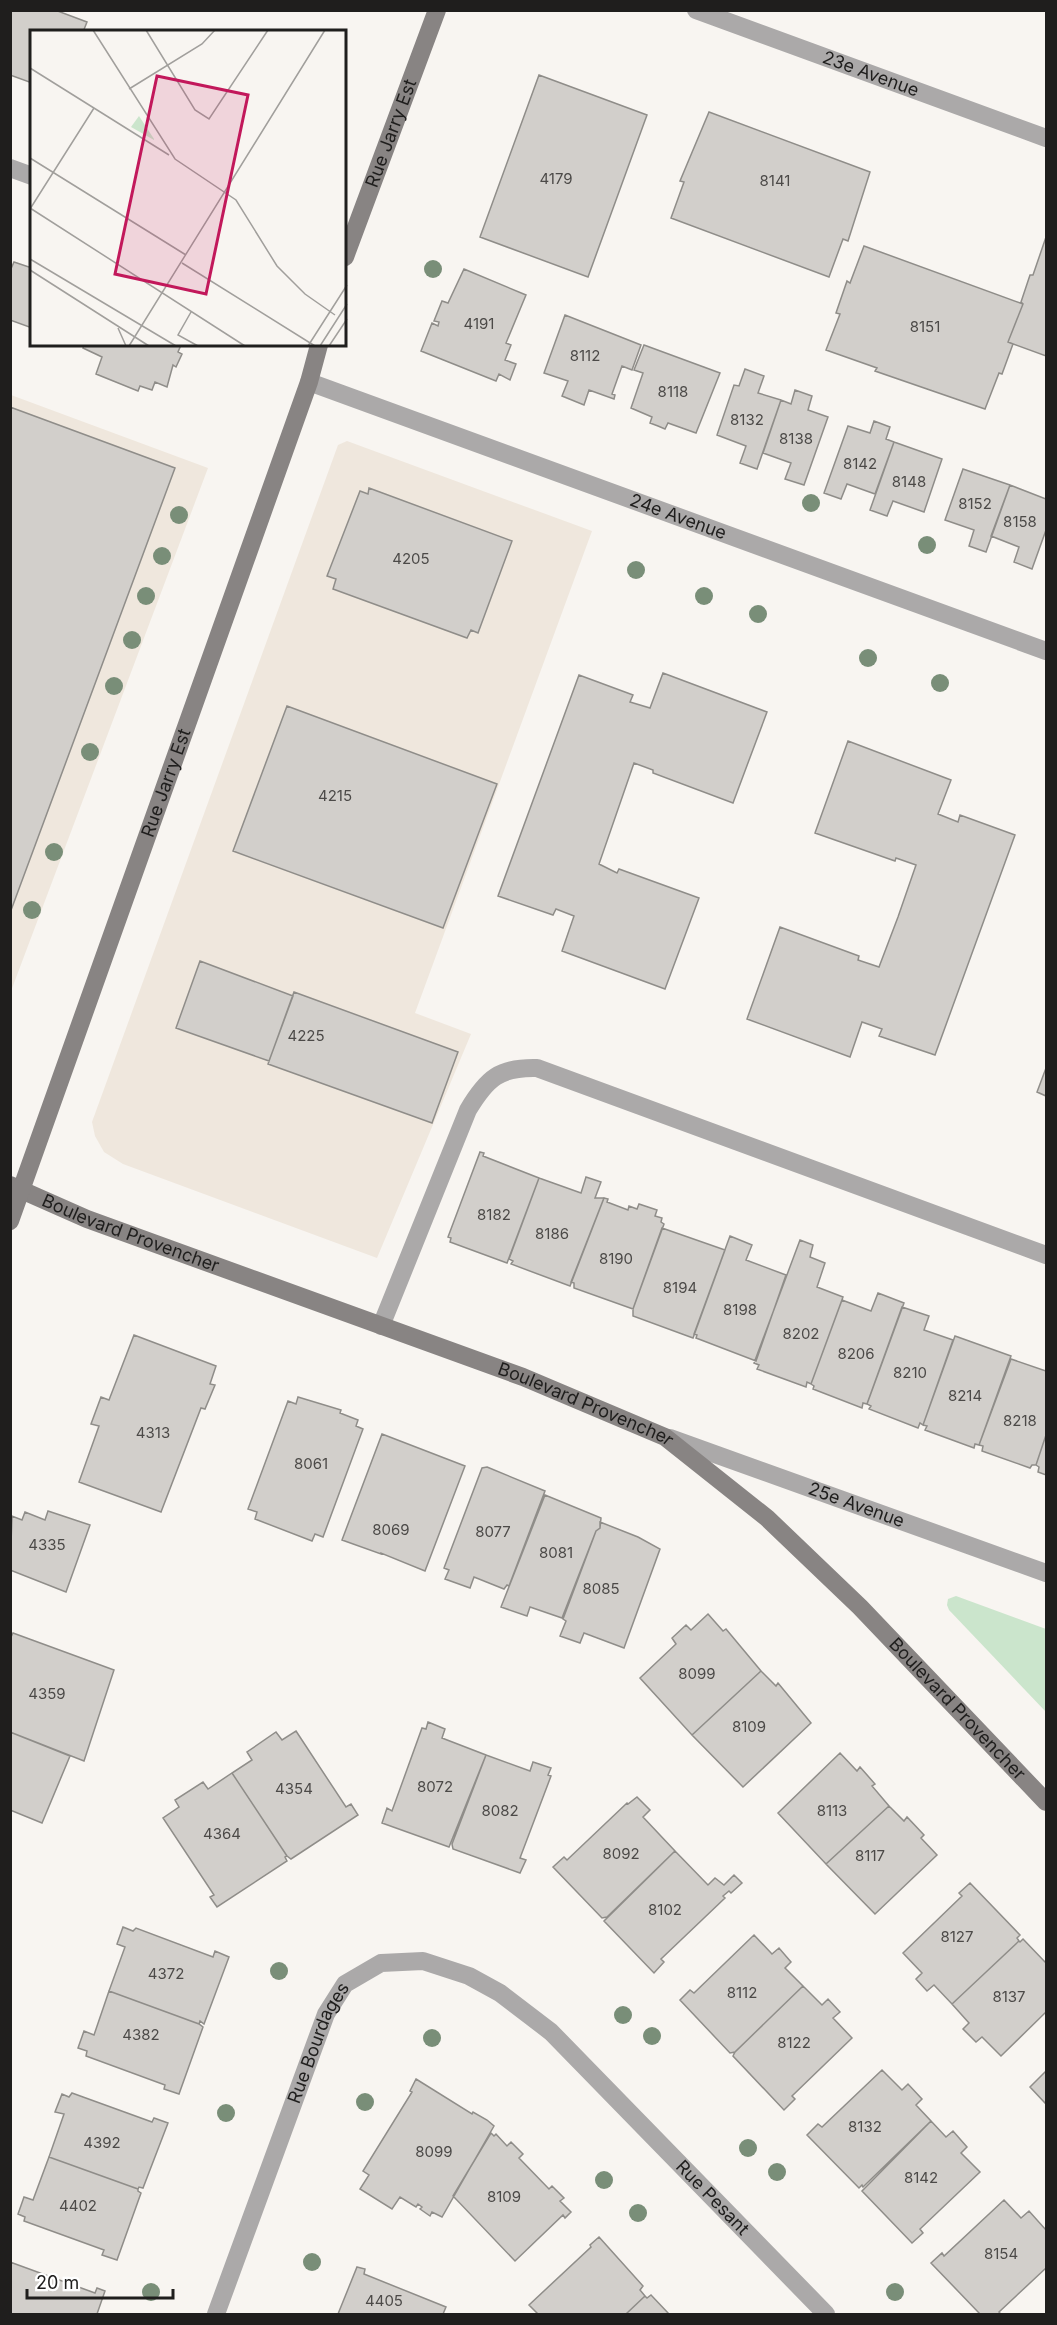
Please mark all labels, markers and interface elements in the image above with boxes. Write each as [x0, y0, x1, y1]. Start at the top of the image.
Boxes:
inset map [30, 30, 346, 346]
street label: 23e Avenue [820, 46, 922, 101]
street label: Rue Jarry Est [361, 76, 420, 190]
house number: 4179 [539, 169, 573, 188]
house number: 8141 [760, 171, 790, 190]
house number: 4191 [464, 314, 494, 333]
house number: 8151 [910, 317, 940, 336]
house number: 8112 [570, 346, 600, 365]
house number: 8118 [658, 382, 688, 401]
house number: 8132 [730, 410, 764, 429]
house number: 8138 [779, 429, 813, 448]
house number: 8142 [843, 454, 877, 473]
house number: 8148 [892, 472, 926, 491]
street label: 24e Avenue [627, 489, 729, 543]
house number: 8152 [958, 494, 992, 513]
house number: 8158 [1003, 512, 1037, 531]
house number: 4205 [392, 549, 430, 568]
street label: Rue Jarry Est [137, 726, 195, 840]
house number: 4215 [318, 786, 352, 805]
house number: 4225 [287, 1026, 325, 1045]
street label: Boulevard Provencher [39, 1189, 222, 1276]
house number: 8182 [477, 1205, 511, 1224]
house number: 8186 [535, 1224, 569, 1243]
house number: 8190 [599, 1249, 633, 1268]
house number: 8194 [663, 1278, 697, 1297]
house number: 8198 [723, 1300, 757, 1319]
house number: 8202 [782, 1324, 820, 1343]
house number: 8206 [837, 1344, 875, 1363]
street label: Boulevard Provencher [495, 1358, 678, 1450]
house number: 8210 [893, 1363, 927, 1382]
house number: 8214 [948, 1386, 982, 1405]
house number: 8218 [1003, 1411, 1037, 1430]
house number: 4313 [136, 1423, 170, 1442]
house number: 8061 [294, 1454, 328, 1473]
street label: 25e Avenue [806, 1478, 907, 1531]
house number: 8069 [372, 1520, 410, 1539]
house number: 8077 [475, 1522, 511, 1541]
house number: 4335 [28, 1535, 66, 1554]
house number: 8081 [539, 1543, 573, 1562]
house number: 8085 [582, 1579, 620, 1598]
street label: Boulevard Provencher [885, 1633, 1030, 1784]
house number: 8099 [678, 1664, 716, 1683]
house number: 4359 [28, 1684, 66, 1703]
house number: 8109 [732, 1717, 766, 1736]
house number: 8072 [417, 1777, 453, 1796]
house number: 4354 [275, 1779, 313, 1798]
house number: 8082 [481, 1801, 519, 1820]
house number: 8113 [817, 1801, 847, 1820]
house number: 4364 [203, 1824, 241, 1843]
house number: 8092 [602, 1844, 640, 1863]
house number: 8117 [855, 1846, 885, 1865]
house number: 8102 [648, 1900, 682, 1919]
house number: 8127 [940, 1927, 974, 1946]
house number: 4372 [148, 1964, 184, 1983]
street label: Rue Bourdages [283, 1978, 353, 2106]
house number: 8112 [727, 1983, 757, 2002]
house number: 8137 [992, 1987, 1026, 2006]
house number: 4382 [122, 2025, 160, 2044]
house number: 8122 [777, 2033, 811, 2052]
house number: 8132 [848, 2117, 882, 2136]
house number: 4392 [83, 2133, 121, 2152]
house number: 8099 [415, 2142, 453, 2161]
street label: Rue Pesant [672, 2156, 754, 2239]
house number: 8142 [904, 2168, 938, 2187]
house number: 8109 [487, 2187, 521, 2206]
house number: 4402 [59, 2196, 97, 2215]
house number: 8154 [984, 2244, 1018, 2263]
scale bar [27, 2262, 172, 2300]
text: 20 m [36, 2272, 79, 2293]
house number: 4405 [365, 2291, 403, 2310]

